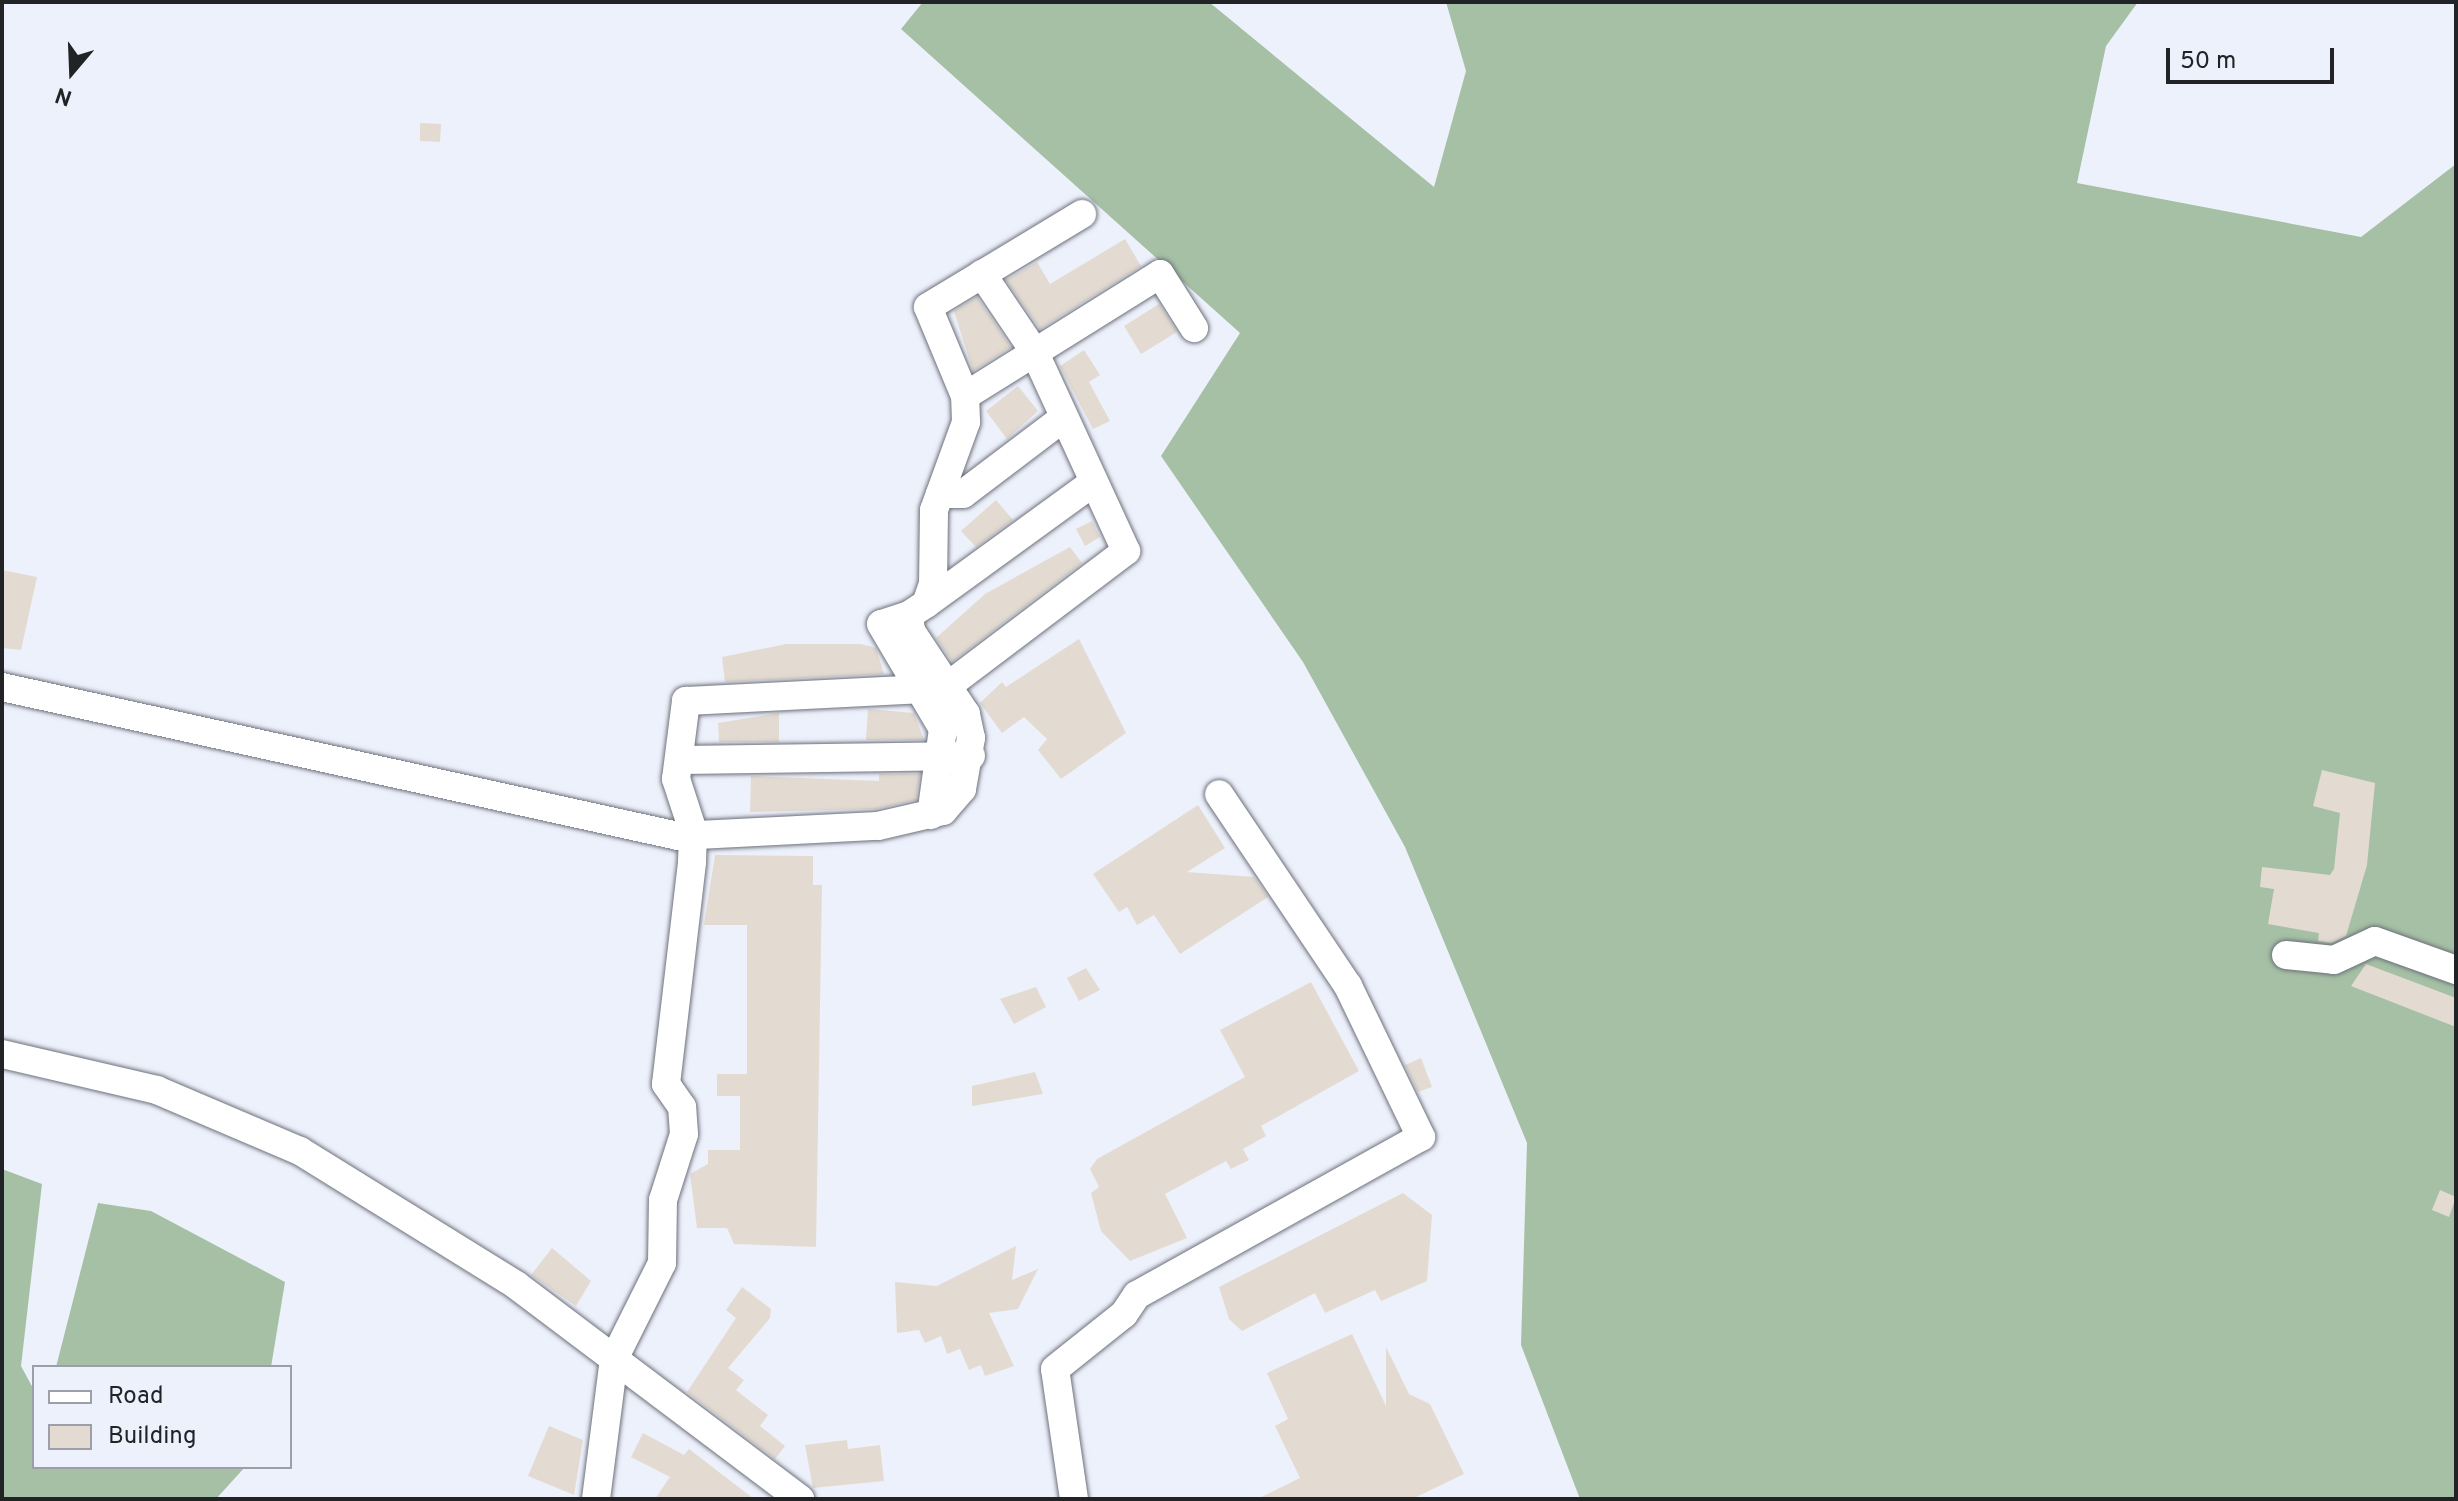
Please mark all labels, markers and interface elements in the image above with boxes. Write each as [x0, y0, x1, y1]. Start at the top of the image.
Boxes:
north arrow [32, 32, 112, 112]
scale bar [2170, 32, 2338, 82]
text: 50 m [2180, 47, 2236, 77]
text: N [52, 80, 76, 111]
legend [32, 1365, 292, 1469]
text: Road [108, 1382, 164, 1412]
text: Building [108, 1422, 197, 1452]

